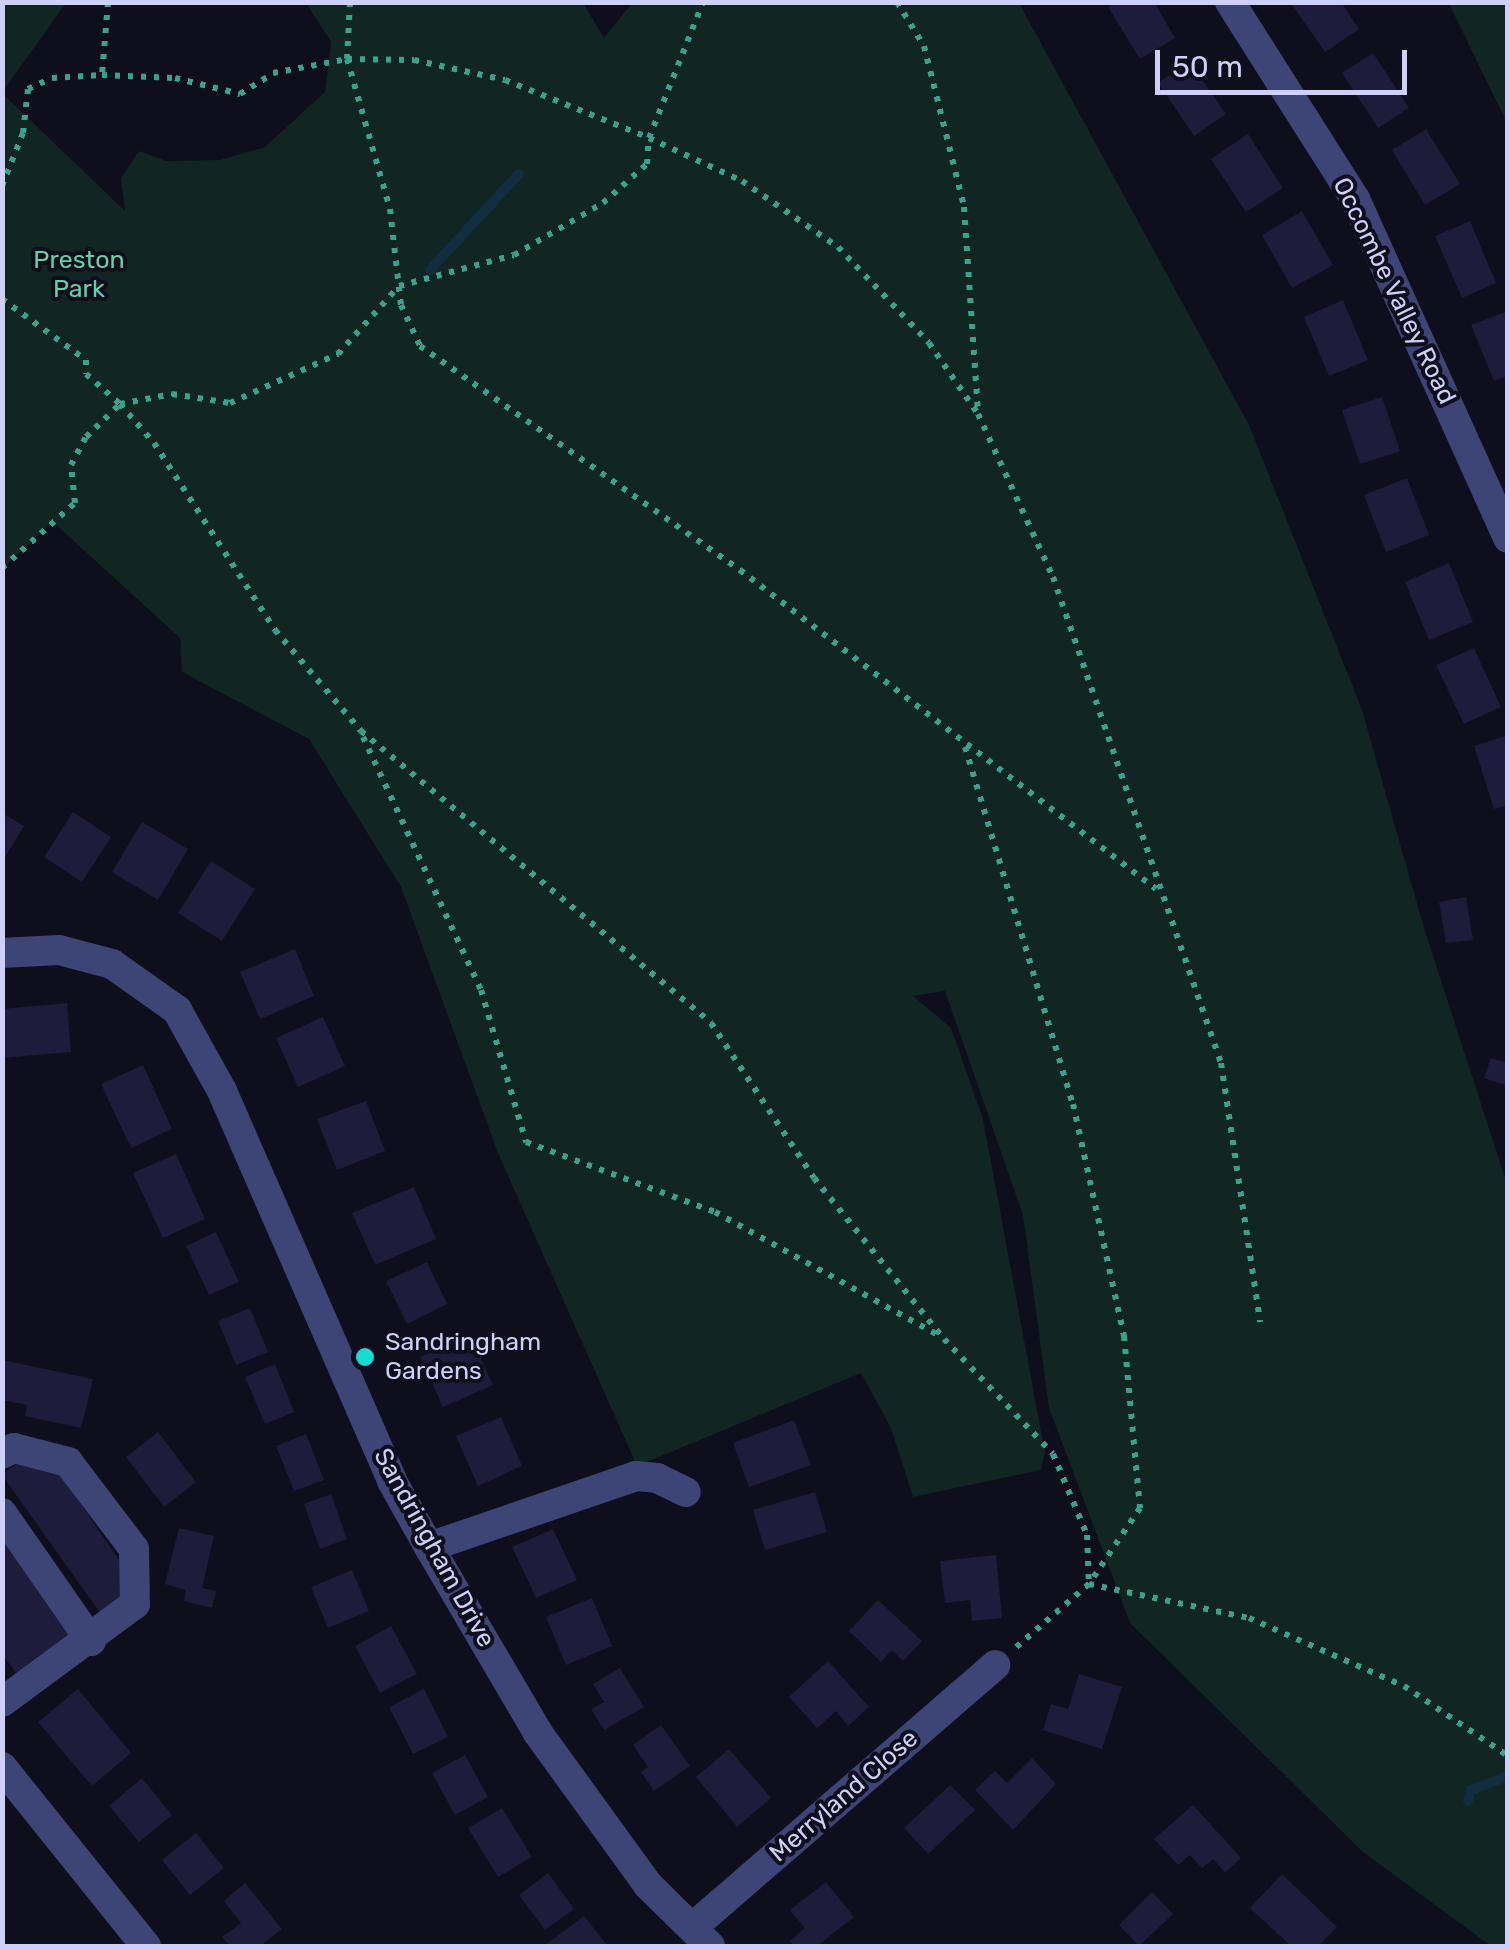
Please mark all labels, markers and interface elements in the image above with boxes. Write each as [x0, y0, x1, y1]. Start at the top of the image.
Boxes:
scale bar [1160, 30, 1412, 92]
text: 50 m [1172, 49, 1243, 85]
street label: Occombe Valley Road [1326, 172, 1462, 410]
park label: Preston Park [33, 246, 125, 305]
place label: Sandringham Gardens [385, 1328, 541, 1387]
marker: Sandringham Gardens [354, 1346, 376, 1368]
street label: Sandringham Drive [367, 1443, 501, 1653]
street label: Merryland Close [764, 1724, 924, 1868]

